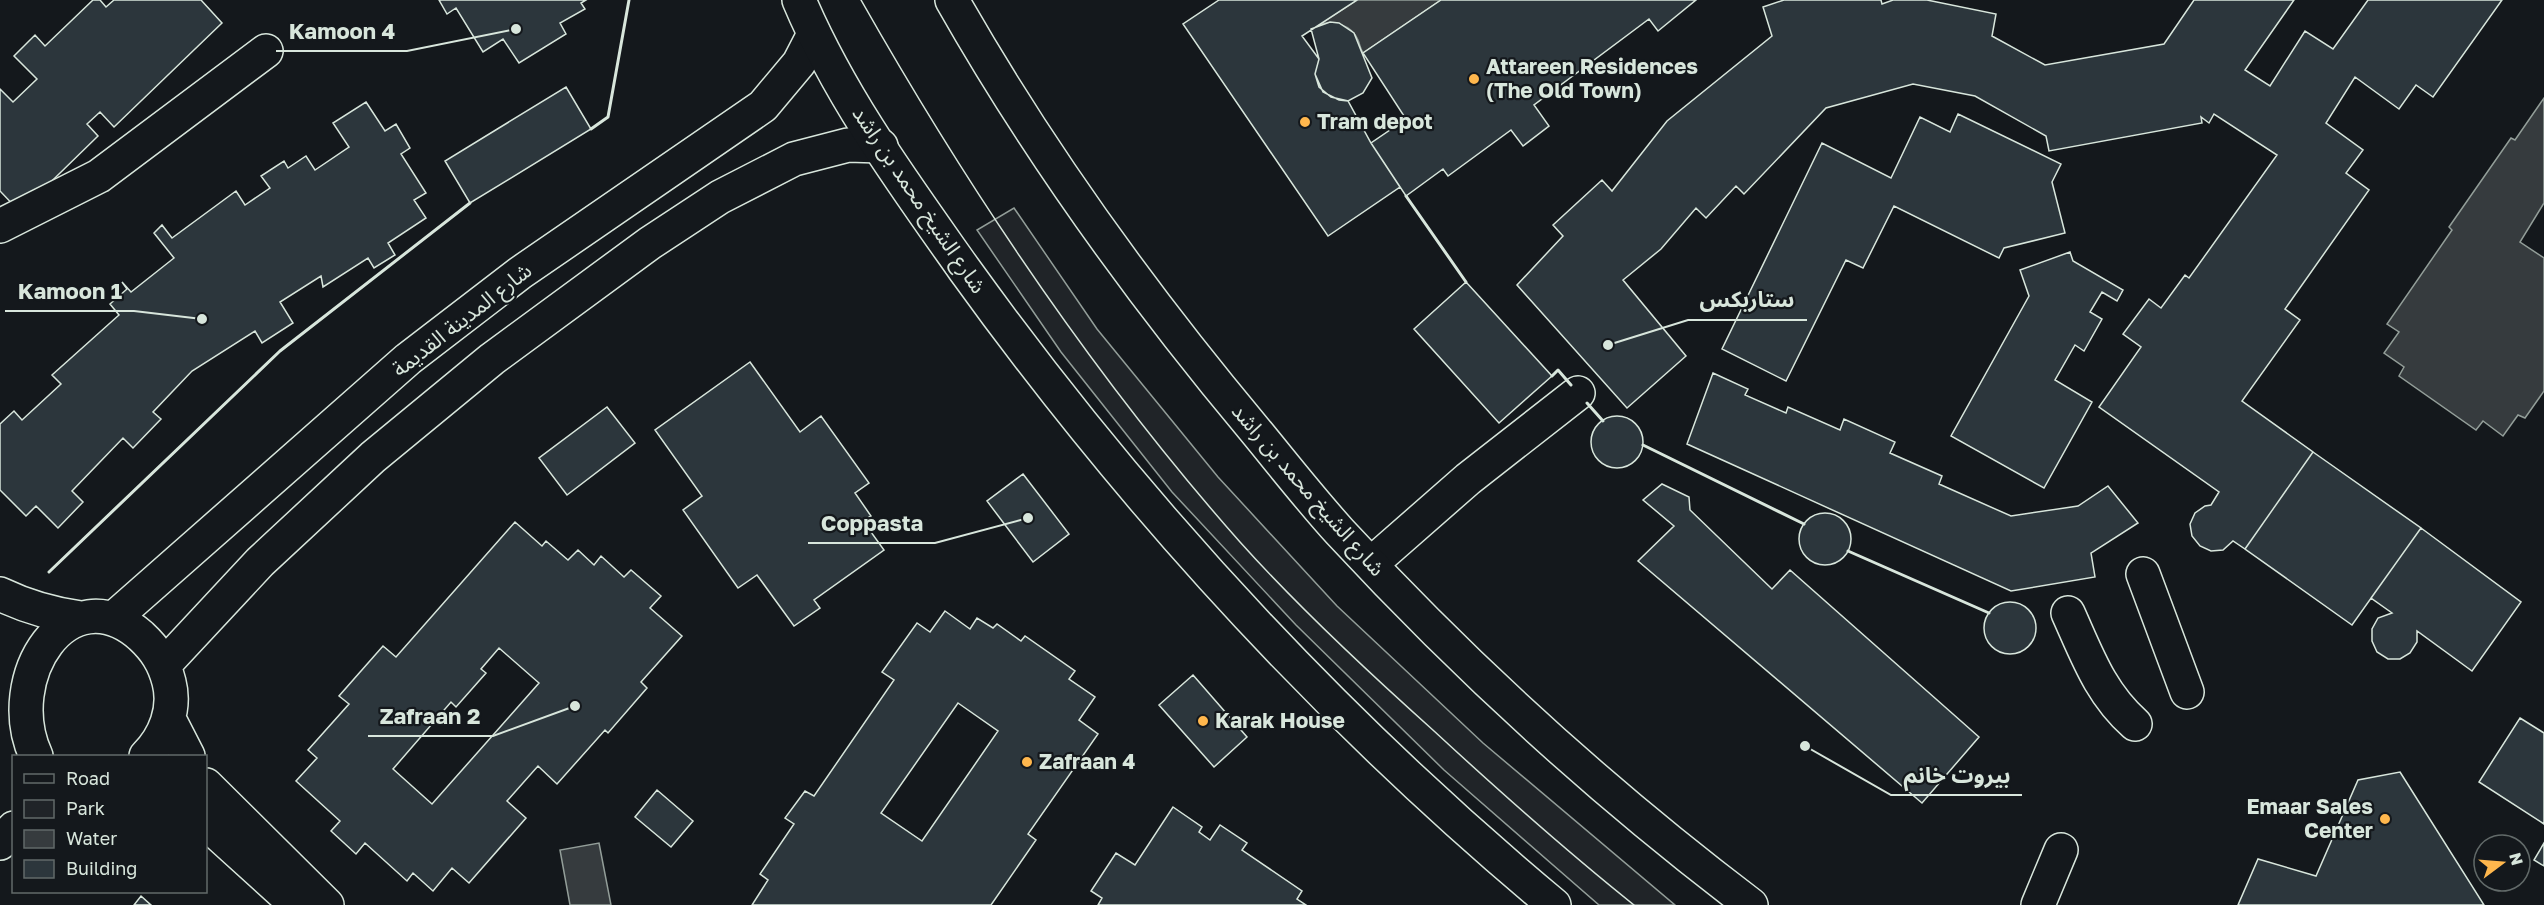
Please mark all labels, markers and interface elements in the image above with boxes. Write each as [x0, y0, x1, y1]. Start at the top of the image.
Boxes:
callout: Kamoon 4 [276, 11, 407, 51]
text: Kamoon 4 [289, 17, 395, 44]
place label: Attareen Residences (The Old Town) [1486, 53, 1698, 103]
marker: Attareen Residences (The Old Town) [1467, 72, 1481, 86]
street label: شارع الشيخ محمد بن راشد [845, 101, 992, 300]
place label: Tram depot [1317, 108, 1433, 134]
marker: Tram depot [1298, 115, 1312, 129]
street label: شارع المدينة القديمة [387, 257, 538, 384]
callout: Kamoon 1 [5, 271, 134, 311]
text: Kamoon 1 [18, 277, 122, 304]
callout: ستاربكس [1688, 280, 1807, 320]
text: ستاربكس [1699, 285, 1795, 313]
street label: شارع الشيخ محمد بن راشد [1224, 398, 1391, 583]
callout: Coppasta [808, 503, 935, 543]
text: Coppasta [821, 509, 923, 536]
callout: Zafraan 2 [368, 696, 493, 736]
text: Zafraan 2 [380, 702, 480, 729]
place label: Karak House [1215, 707, 1345, 733]
marker: Karak House [1196, 714, 1210, 728]
place label: Zafraan 4 [1039, 748, 1135, 774]
legend [12, 755, 207, 893]
marker: Zafraan 4 [1020, 755, 1034, 769]
callout: بيروت خانم [1891, 755, 2022, 795]
text: بيروت خانم [1903, 761, 2011, 792]
text: Road [66, 767, 110, 789]
place label: Emaar Sales Center [2246, 793, 2373, 843]
text: Park [66, 797, 105, 819]
marker: Emaar Sales Center [2378, 812, 2392, 826]
text: Water [66, 827, 117, 849]
north arrow [2472, 833, 2532, 893]
text: N [2505, 850, 2528, 867]
text: Building [66, 857, 137, 879]

